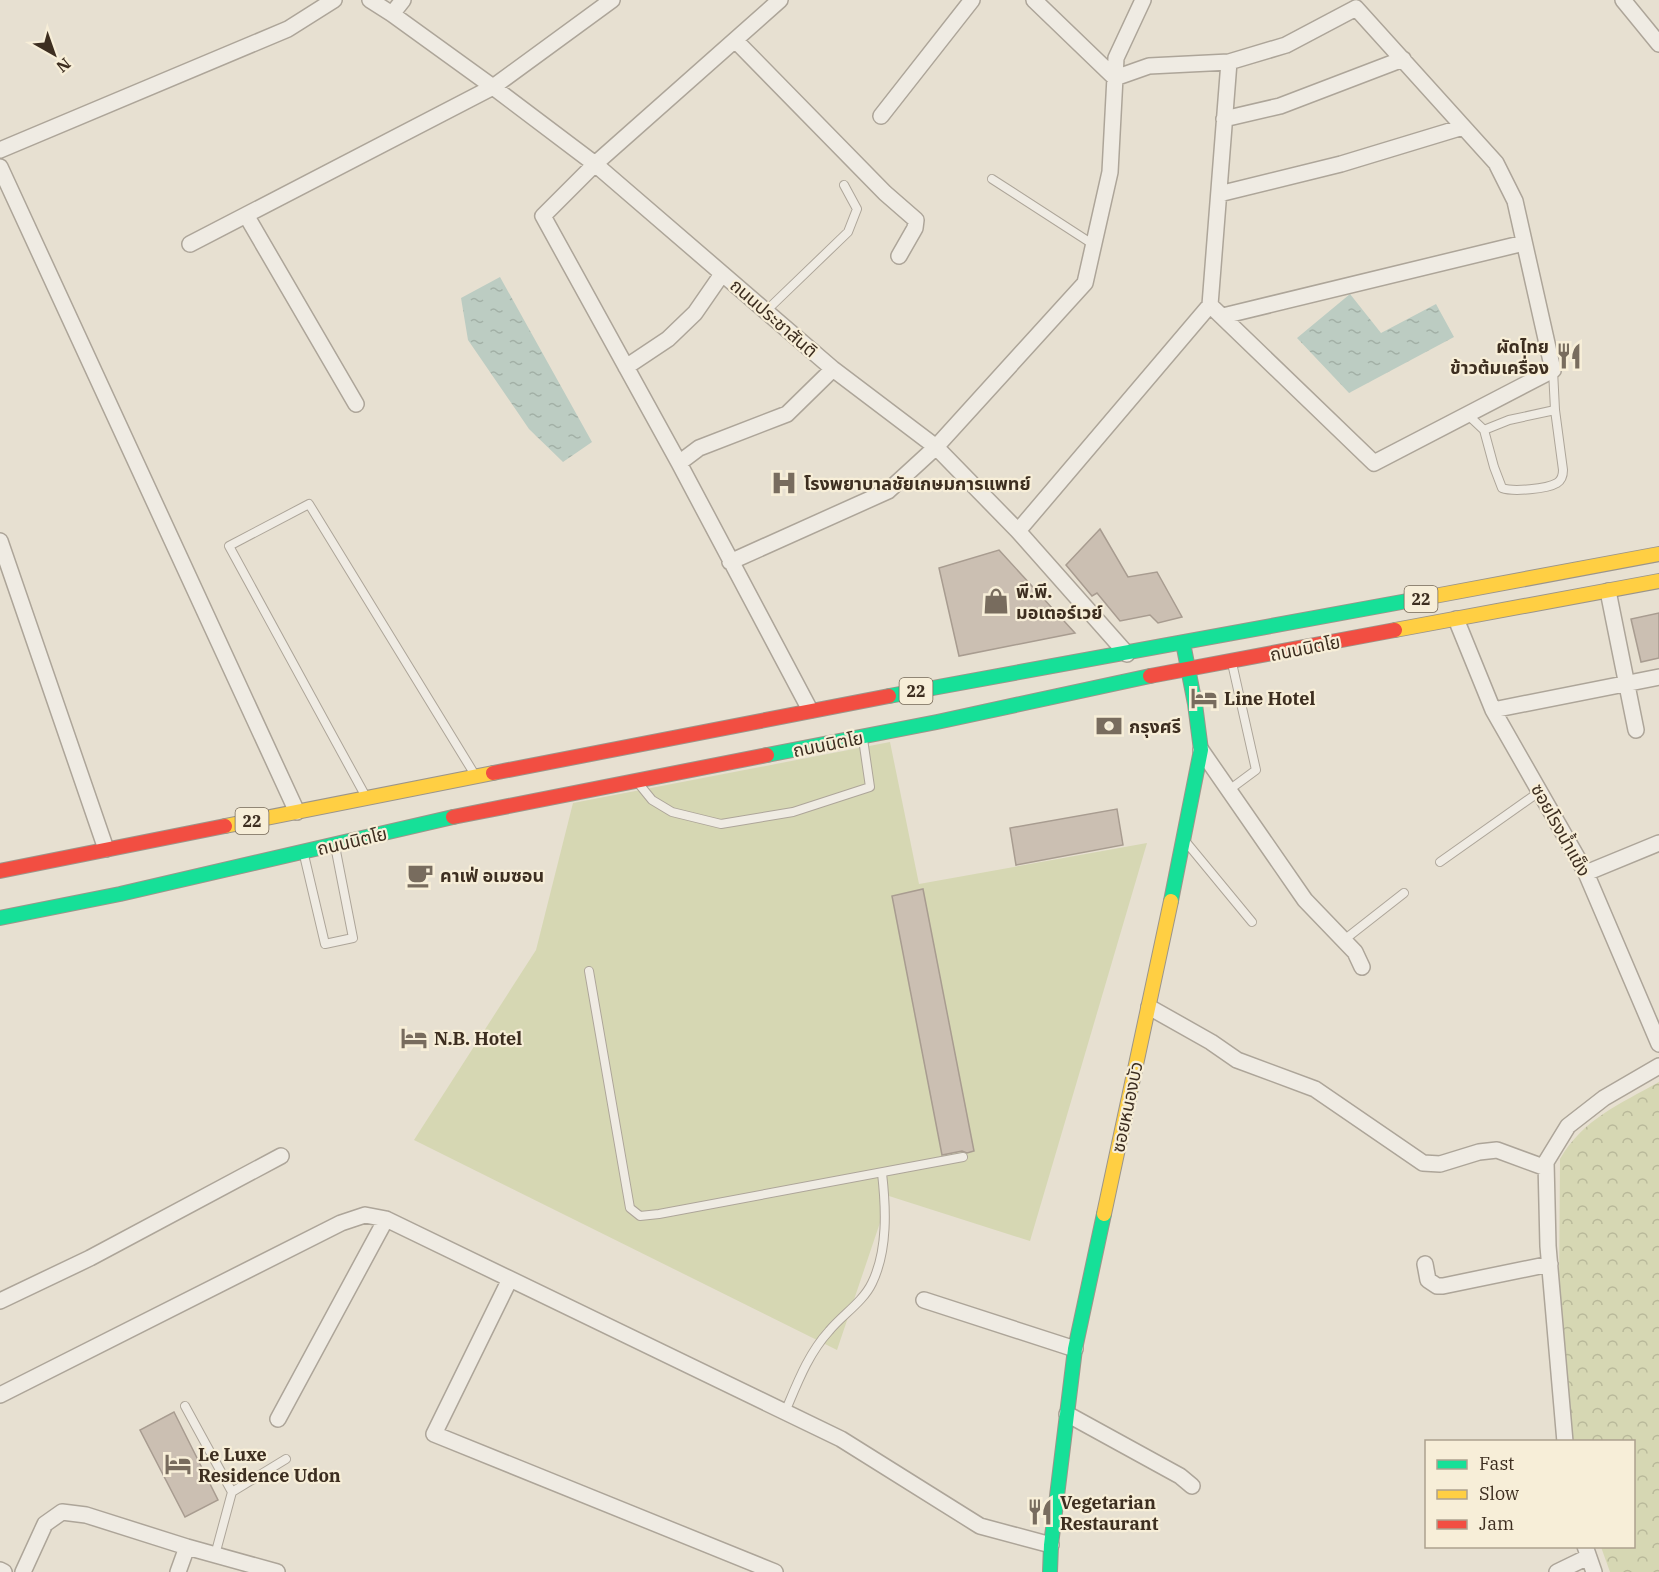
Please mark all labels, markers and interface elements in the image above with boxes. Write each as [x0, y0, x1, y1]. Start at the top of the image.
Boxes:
north arrow [24, 24, 84, 84]
text: N [52, 54, 75, 77]
street label: ถนนประชาสันติ [725, 274, 823, 362]
place label: ผัดไทย ข้าวต้มเครื่อง [1450, 335, 1549, 379]
restaurant icon: ผัดไทย ข้าวต้มเครื่อง [1554, 341, 1584, 371]
hospital icon: โรงพยาบาลชัยเกษมการแพทย์ [769, 468, 799, 498]
place label: โรงพยาบาลชัยเกษมการแพทย์ [804, 472, 1031, 495]
place label: พี.พี. มอเตอร์เวย์ [1016, 580, 1103, 624]
shop icon: พี.พี. มอเตอร์เวย์ [981, 586, 1011, 616]
road number: 22 [1404, 586, 1438, 612]
street label: ถนนนิตโย [1268, 630, 1342, 666]
road number: 22 [900, 678, 932, 704]
hotel icon: Line Hotel [1189, 683, 1219, 713]
place label: Line Hotel [1224, 687, 1315, 710]
bank icon: กรุงศรี [1094, 711, 1124, 741]
place label: กรุงศรี [1129, 715, 1181, 738]
street label: ถนนนิตโย [791, 726, 865, 762]
street label: ซอยโรงน้ำแข็ง [1526, 779, 1597, 880]
road number: 22 [236, 808, 268, 834]
street label: ถนนนิตโย [315, 822, 389, 860]
cafe icon: คาเฟ่ อเมซอน [405, 860, 435, 890]
place label: คาเฟ่ อเมซอน [440, 864, 544, 887]
hotel icon: N.B. Hotel [399, 1023, 429, 1053]
place label: N.B. Hotel [434, 1027, 522, 1050]
street label: ซอยหนองบัว [1106, 1059, 1148, 1155]
legend [1425, 1440, 1635, 1548]
place label: Le Luxe Residence Udon [198, 1443, 341, 1487]
hotel icon: Le Luxe Residence Udon [163, 1449, 193, 1479]
text: Fast [1479, 1452, 1514, 1475]
text: Slow [1479, 1482, 1519, 1505]
place label: Vegetarian Restaurant [1060, 1491, 1159, 1535]
restaurant icon: Vegetarian Restaurant [1025, 1497, 1055, 1527]
text: Jam [1479, 1512, 1514, 1535]

